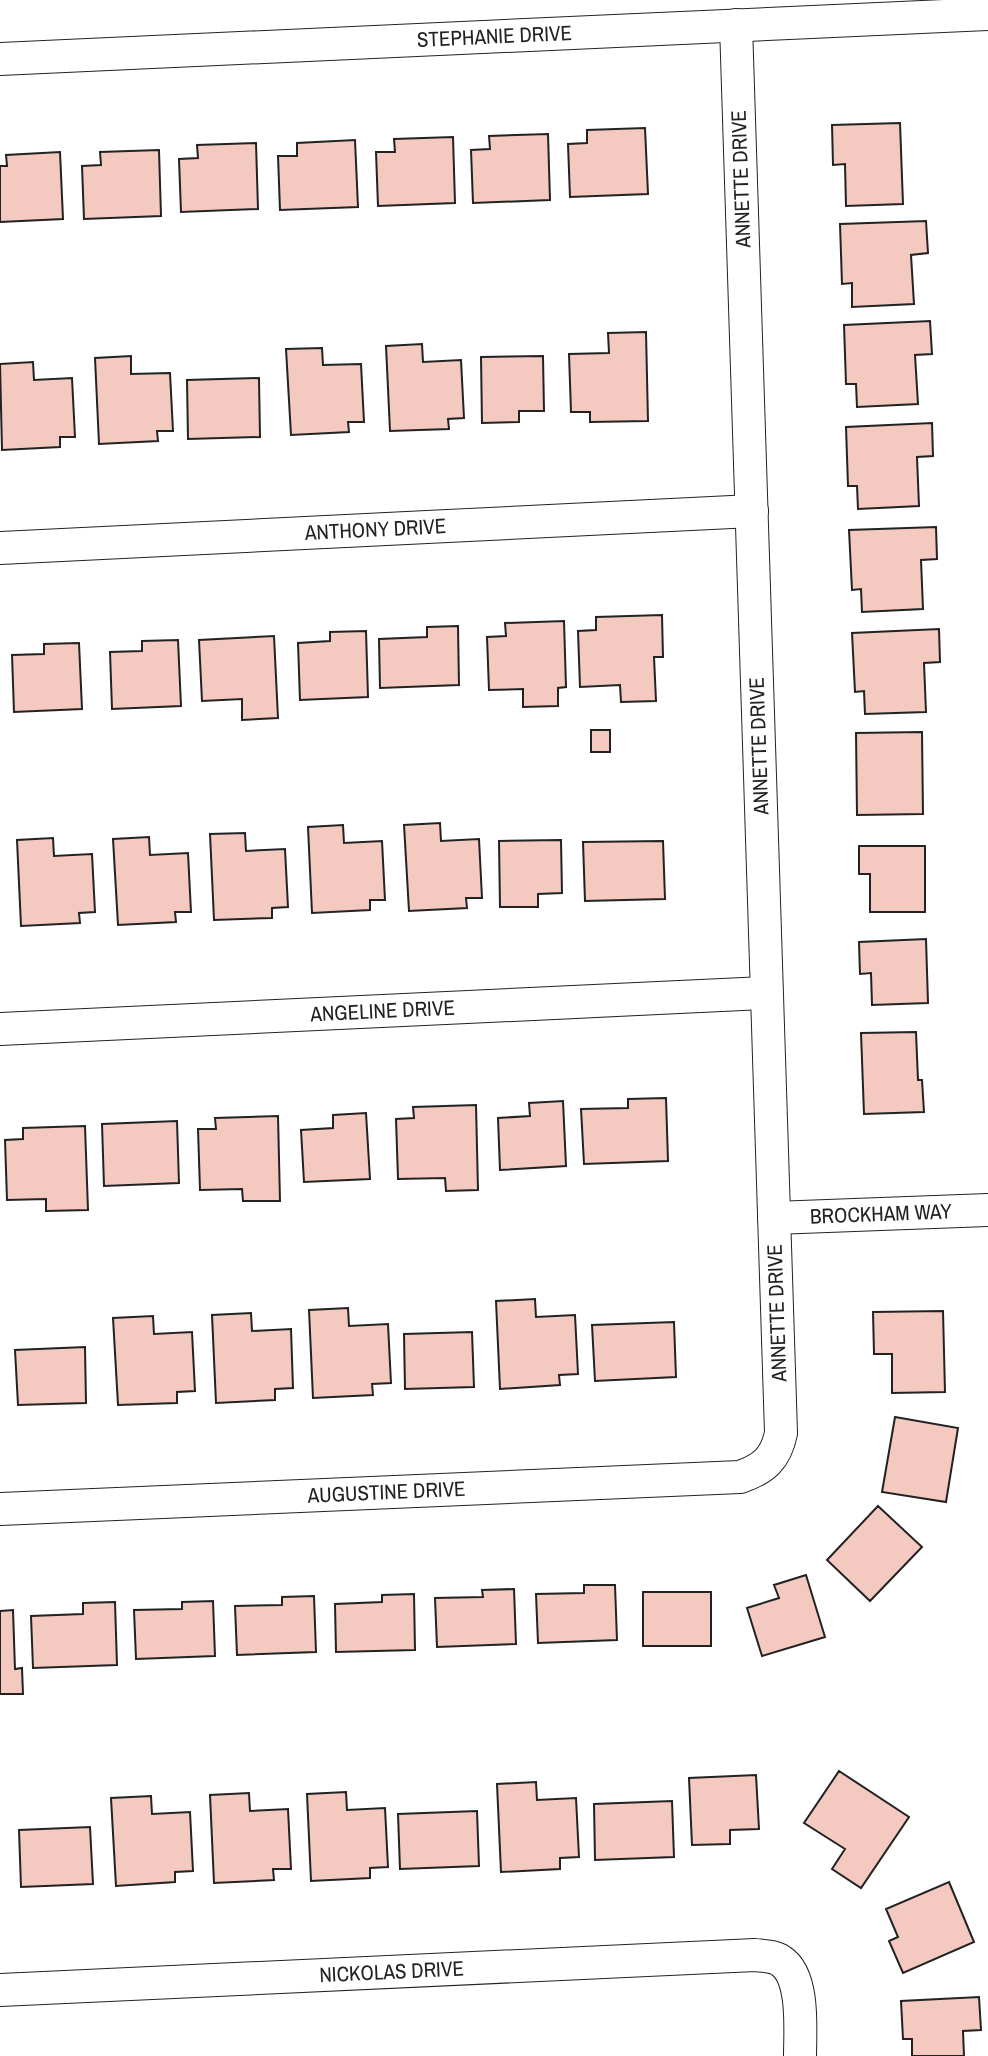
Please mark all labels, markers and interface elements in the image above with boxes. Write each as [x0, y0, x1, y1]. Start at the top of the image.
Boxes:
street label: STEPHANIE DRIVE [416, 18, 573, 54]
street label: ANNETTE DRIVE [724, 110, 757, 249]
street label: ANTHONY DRIVE [303, 511, 447, 547]
street label: ANNETTE DRIVE [742, 677, 775, 816]
street label: ANGELINE DRIVE [309, 993, 455, 1028]
street label: BROCKHAM WAY [810, 1196, 953, 1231]
street label: ANNETTE DRIVE [760, 1244, 793, 1383]
street label: AUGUSTINE DRIVE [306, 1474, 466, 1510]
street label: NICKOLAS DRIVE [319, 1954, 464, 1989]

